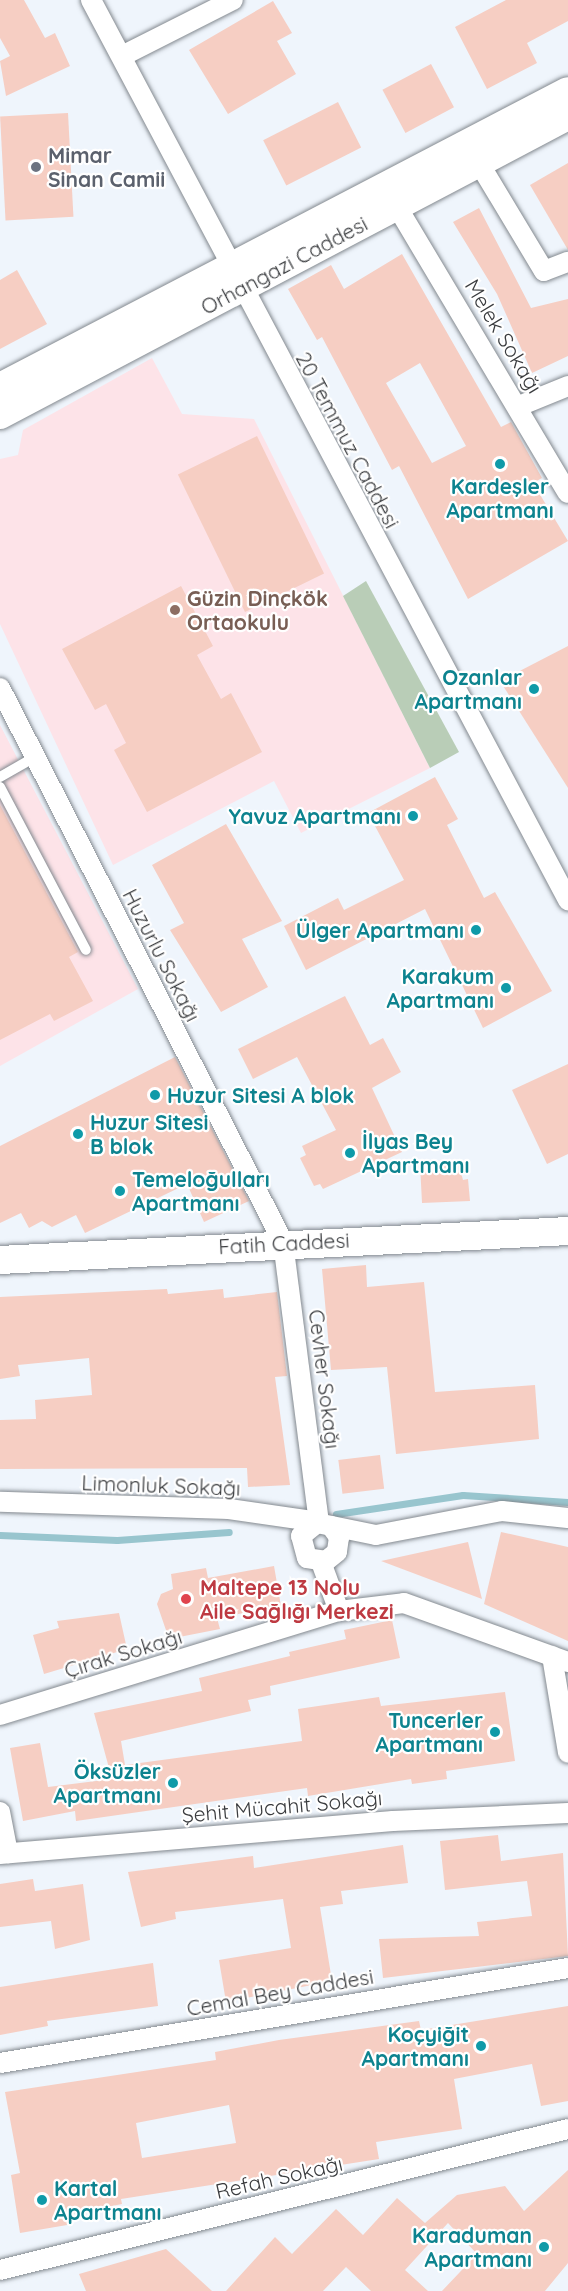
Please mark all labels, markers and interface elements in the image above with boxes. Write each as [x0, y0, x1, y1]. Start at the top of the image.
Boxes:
place label: Mimar Sinan Camii [48, 142, 165, 192]
marker: Mimar Sinan Camii [29, 160, 43, 174]
street label: Orhangazi Caddesi [196, 210, 372, 320]
street label: Melek Sokağı [460, 274, 548, 398]
street label: 20 Temmuz Caddesi [291, 348, 405, 532]
marker: Kardeşler Apartmanı [493, 457, 507, 471]
place label: Kardeşler Apartmanı [446, 473, 554, 523]
place label: Güzin Dinçkök Ortaokulu [187, 585, 328, 635]
marker: Güzin Dinçkök Ortaokulu [168, 603, 182, 617]
place label: Ozanlar Apartmanı [414, 664, 522, 714]
marker: Ozanlar Apartmanı [527, 682, 541, 696]
place label: Yavuz Apartmanı [229, 803, 401, 829]
marker: Yavuz Apartmanı [406, 809, 420, 823]
street label: Huzurlu Sokağı [118, 884, 206, 1026]
place label: Ülger Apartmanı [296, 917, 464, 943]
marker: Ülger Apartmanı [469, 923, 483, 937]
place label: Karakum Apartmanı [386, 963, 494, 1013]
marker: Karakum Apartmanı [499, 981, 513, 995]
place label: Huzur Sitesi A blok [167, 1082, 354, 1108]
marker: Huzur Sitesi A blok [148, 1088, 162, 1102]
place label: Huzur Sitesi B blok [90, 1109, 208, 1159]
marker: Huzur Sitesi B blok [71, 1127, 85, 1141]
place label: İlyas Bey Apartmanı [362, 1128, 470, 1178]
marker: İlyas Bey Apartmanı [343, 1146, 357, 1160]
place label: Temeloğulları Apartmanı [132, 1166, 270, 1216]
marker: Temeloğulları Apartmanı [113, 1184, 127, 1198]
street label: Fatih Caddesi [218, 1227, 350, 1259]
street label: Cevher Sokağı [304, 1308, 346, 1450]
street label: Limonluk Sokağı [81, 1470, 241, 1500]
place label: Maltepe 13 Nolu Aile Sağlığı Merkezi [200, 1574, 394, 1624]
marker: Maltepe 13 Nolu Aile Sağlığı Merkezi [177, 1590, 195, 1608]
street label: Çırak Sokağı [61, 1623, 185, 1683]
place label: Tuncerler Apartmanı [375, 1707, 483, 1757]
marker: Tuncerler Apartmanı [488, 1725, 502, 1739]
place label: Öksüzler Apartmanı [53, 1758, 161, 1808]
marker: Öksüzler Apartmanı [166, 1776, 180, 1790]
street label: Şehit Mücahit Sokağı [181, 1785, 383, 1827]
street label: Cemal Bey Caddesi [185, 1963, 375, 2021]
place label: Koçyiğit Apartmanı [361, 2021, 469, 2071]
marker: Koçyiğit Apartmanı [474, 2039, 488, 2053]
street label: Refah Sokağı [213, 2150, 345, 2204]
place label: Kartal Apartmanı [54, 2175, 162, 2225]
marker: Kartal Apartmanı [35, 2193, 49, 2207]
place label: Karaduman Apartmanı [412, 2222, 532, 2272]
marker: Karaduman Apartmanı [537, 2240, 551, 2254]

